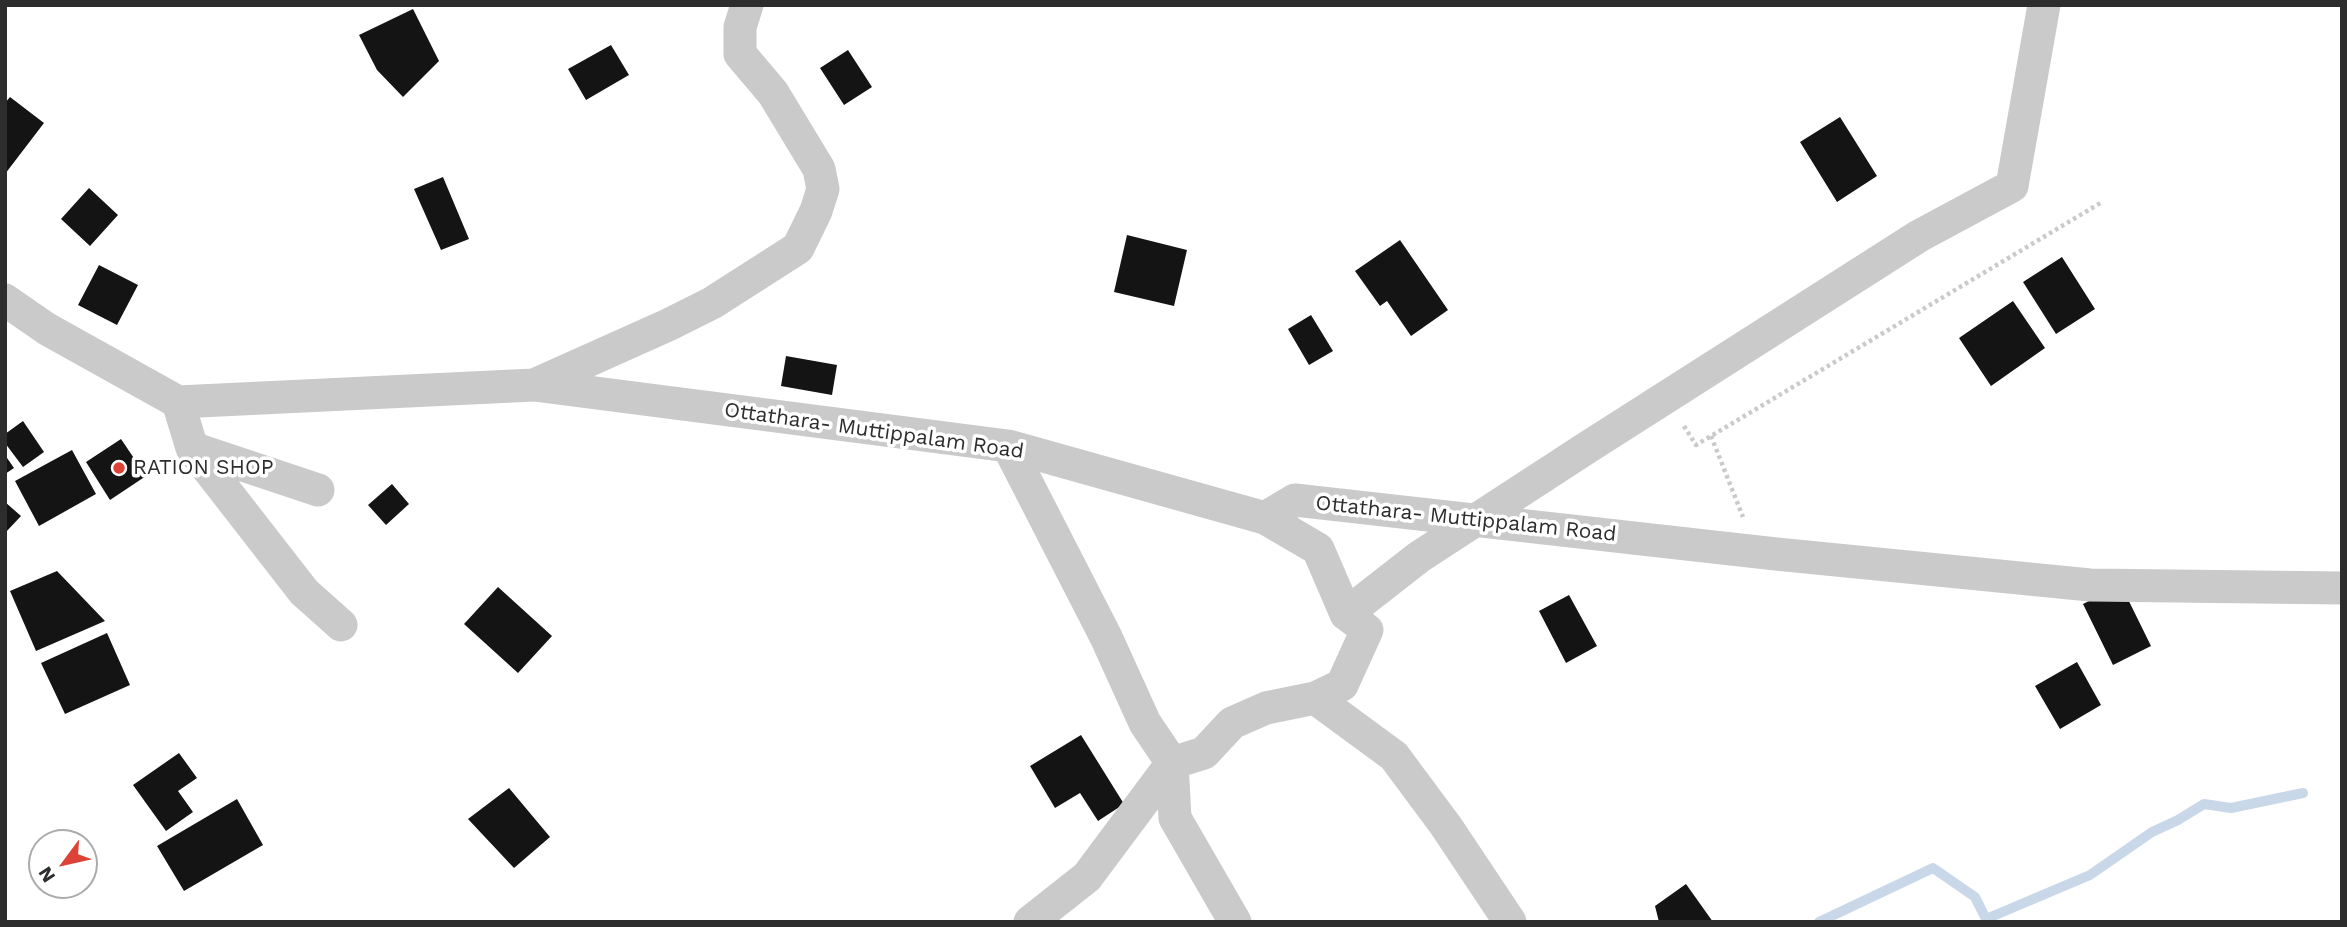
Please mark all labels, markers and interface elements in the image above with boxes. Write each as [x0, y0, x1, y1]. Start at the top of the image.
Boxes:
street label: Ottathara- Muttippalam Road [723, 397, 1025, 465]
place label: RATION SHOP [133, 455, 274, 481]
marker: RATION SHOP [111, 460, 127, 476]
street label: Ottathara- Muttippalam Road [1314, 491, 1618, 547]
north arrow [28, 829, 98, 899]
text: N [33, 862, 60, 887]

